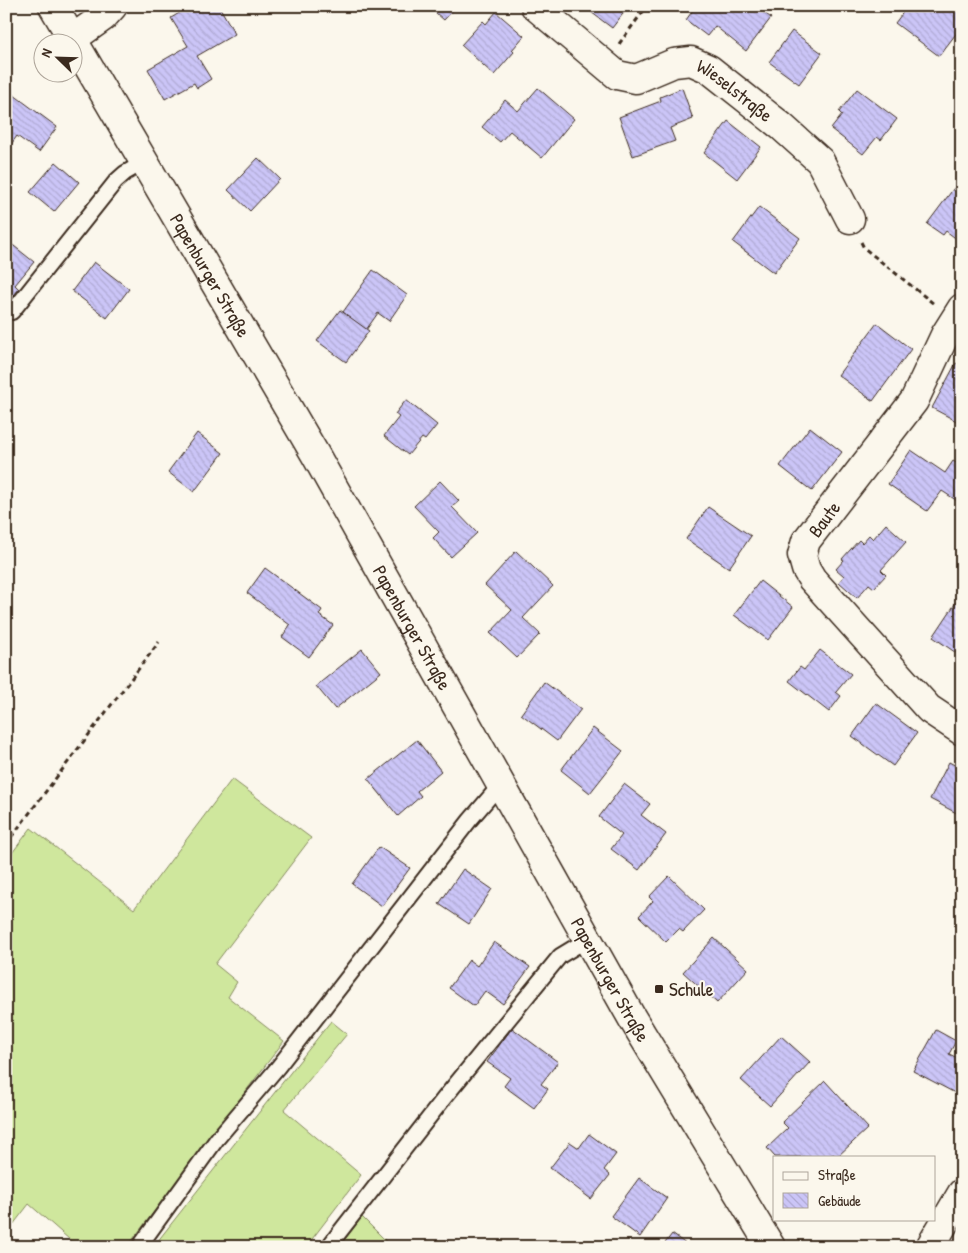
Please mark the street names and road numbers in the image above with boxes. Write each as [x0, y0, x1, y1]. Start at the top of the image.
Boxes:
street label: Wieselstraße [693, 52, 779, 128]
street label: Papenburger Straße [164, 209, 257, 342]
street label: Baute [802, 495, 846, 542]
street label: Papenburger Straße [367, 560, 458, 695]
street label: Papenburger Straße [565, 913, 657, 1047]

